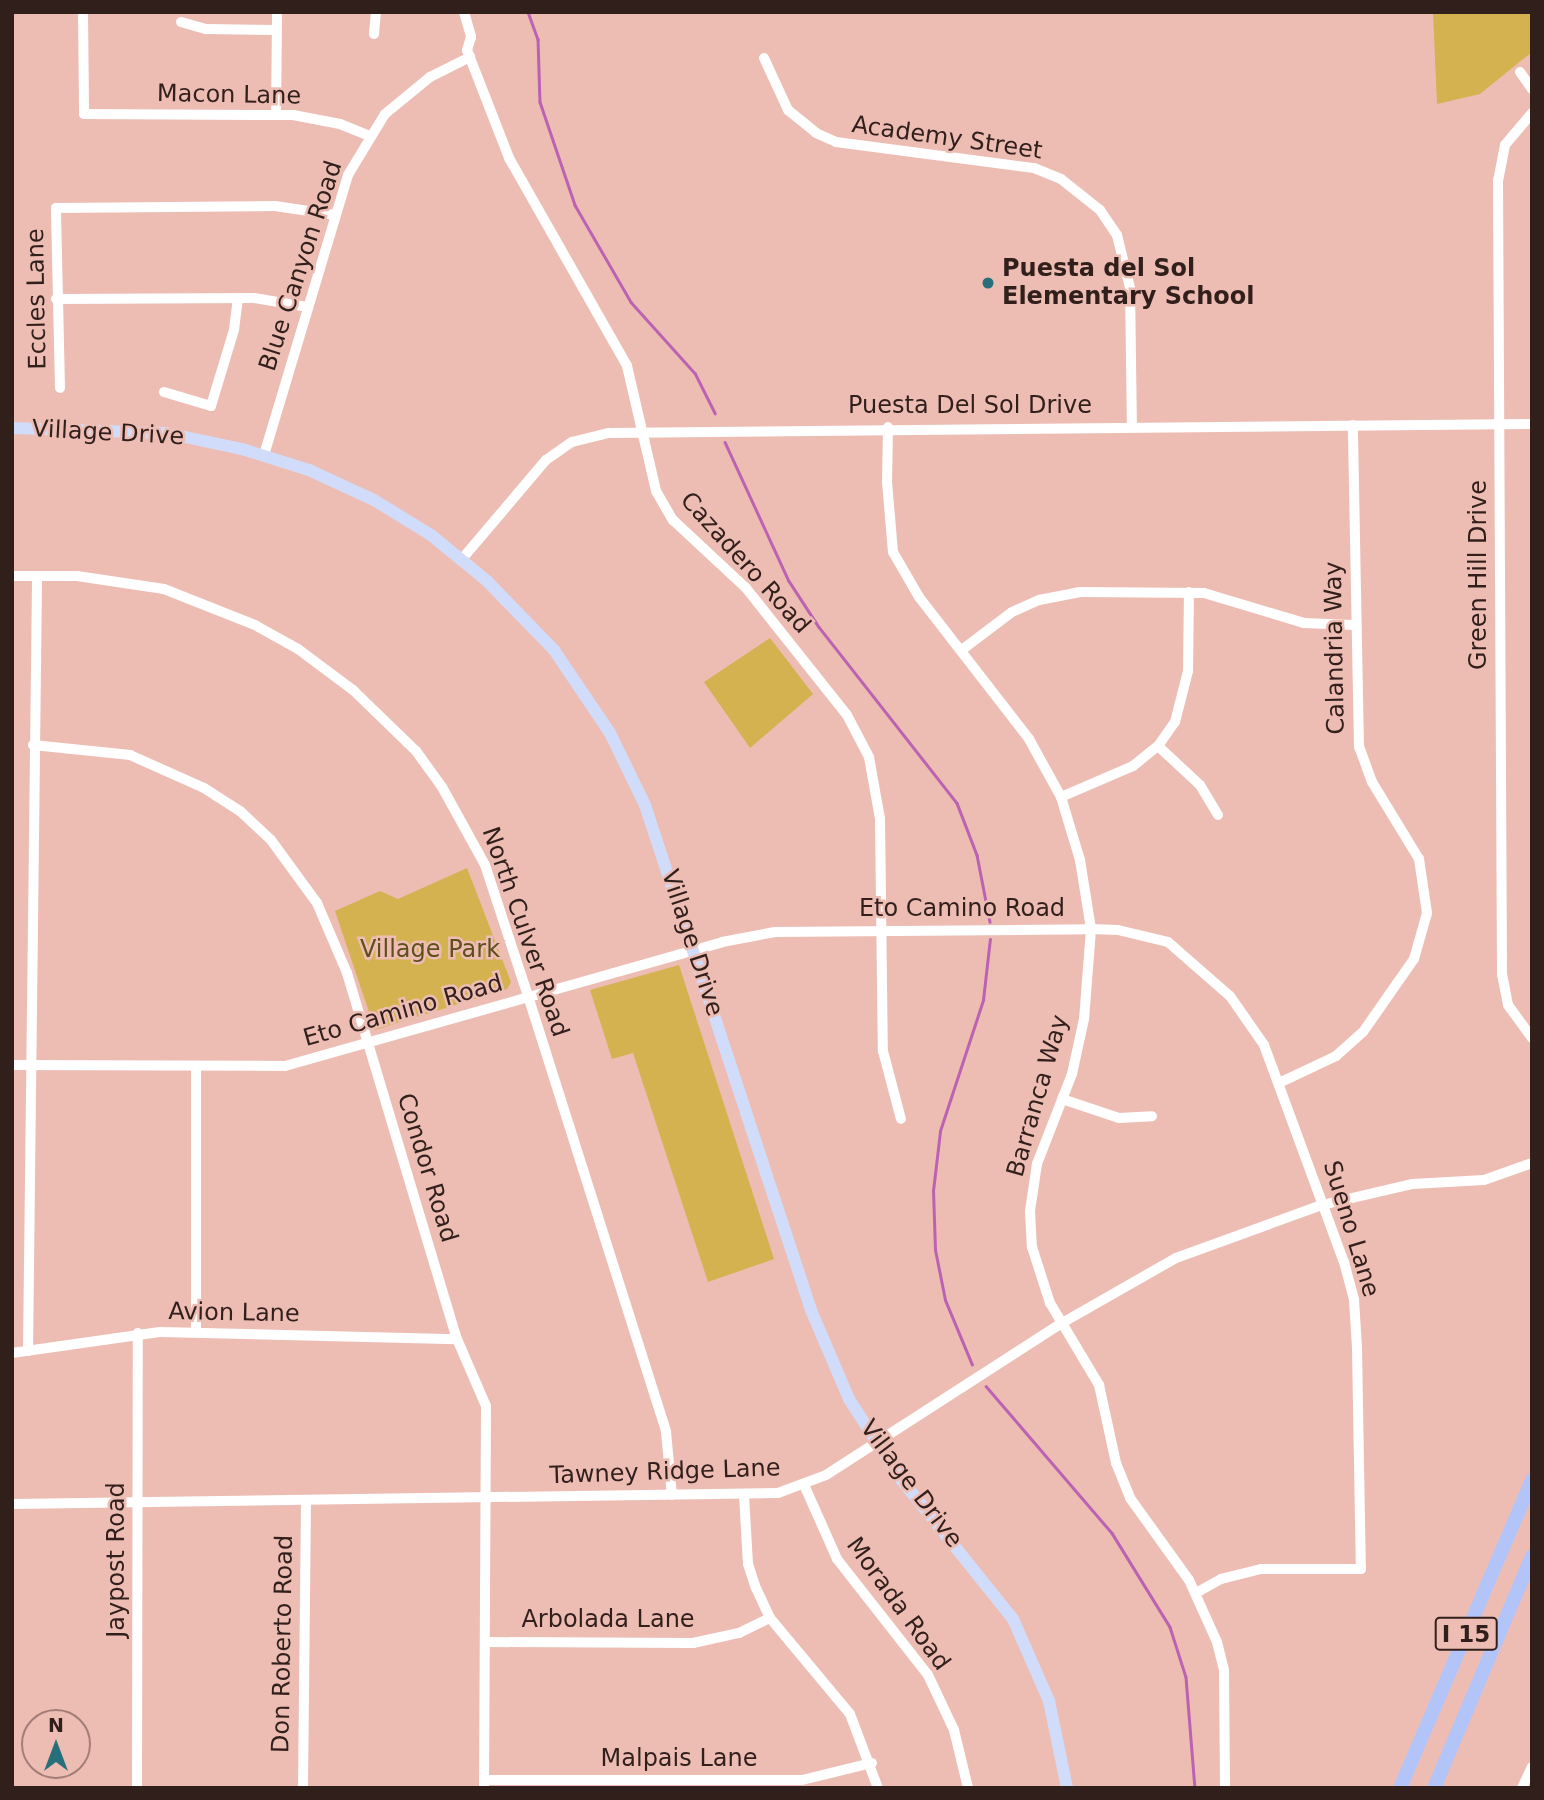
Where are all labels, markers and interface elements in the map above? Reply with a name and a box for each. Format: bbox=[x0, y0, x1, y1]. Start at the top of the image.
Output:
street label: Macon Lane bbox=[157, 79, 301, 111]
street label: Academy Street bbox=[850, 110, 1044, 166]
street label: Blue Canyon Road bbox=[253, 157, 349, 375]
street label: Eccles Lane bbox=[21, 228, 53, 370]
place label: Puesta del Sol Elementary School bbox=[1002, 255, 1255, 311]
marker: Puesta del Sol Elementary School bbox=[980, 275, 996, 291]
street label: Puesta Del Sol Drive bbox=[848, 392, 1092, 420]
street label: Village Drive bbox=[31, 415, 185, 451]
street label: Green Hill Drive bbox=[1465, 480, 1493, 670]
street label: Cazadero Road bbox=[674, 486, 816, 640]
street label: Calandria Way bbox=[1319, 561, 1351, 735]
street label: North Culver Road bbox=[476, 823, 574, 1041]
street label: Village Drive bbox=[655, 866, 729, 1020]
street label: Eto Camino Road bbox=[859, 895, 1065, 923]
park label: Village Park bbox=[360, 936, 500, 964]
street label: Eto Camino Road bbox=[300, 969, 506, 1053]
street label: Barranca Way bbox=[1001, 1012, 1075, 1180]
street label: Condor Road bbox=[391, 1090, 463, 1246]
street label: Sueno Lane bbox=[1317, 1157, 1385, 1301]
street label: Avion Lane bbox=[168, 1297, 300, 1329]
street label: Village Drive bbox=[854, 1415, 968, 1553]
street label: Tawney Ridge Lane bbox=[549, 1454, 781, 1490]
street label: Jaypost Road bbox=[103, 1482, 131, 1638]
street label: Morada Road bbox=[840, 1532, 956, 1676]
street label: Don Roberto Road bbox=[267, 1535, 299, 1753]
street label: Arbolada Lane bbox=[521, 1606, 695, 1634]
road number: I 15 bbox=[1434, 1614, 1498, 1653]
north arrow bbox=[21, 1709, 91, 1779]
text: N bbox=[48, 1714, 64, 1736]
street label: Malpais Lane bbox=[601, 1745, 757, 1773]

